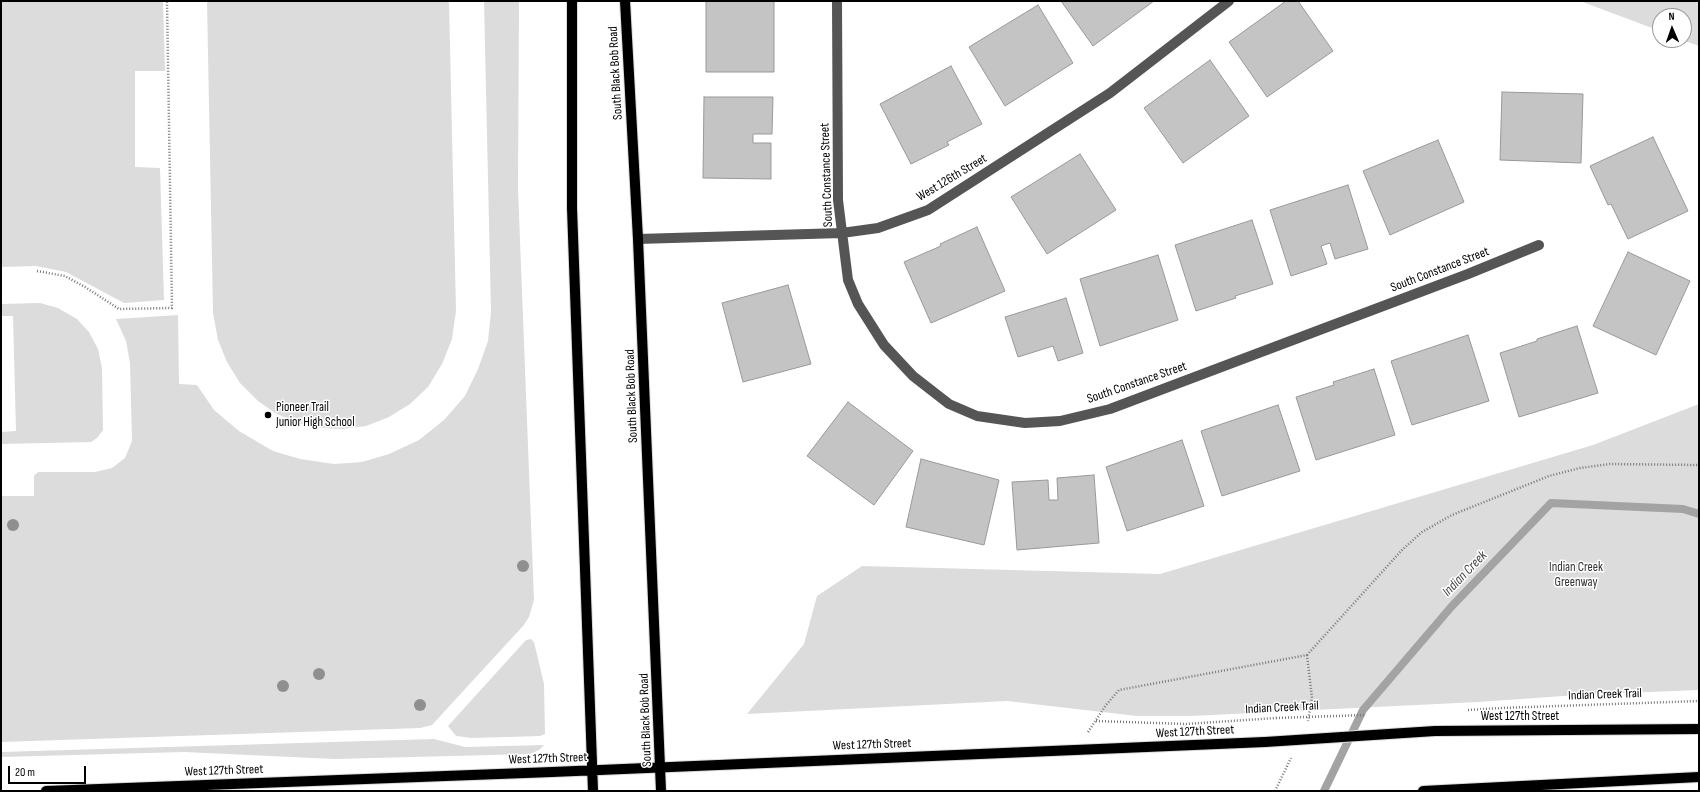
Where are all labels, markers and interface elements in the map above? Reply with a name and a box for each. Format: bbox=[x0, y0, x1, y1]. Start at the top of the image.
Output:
north arrow bbox=[1652, 8, 1692, 48]
text: N bbox=[1668, 10, 1675, 23]
street label: South Black Bob Road bbox=[606, 26, 626, 120]
street label: South Constance Street bbox=[817, 123, 837, 227]
street label: West 126th Street bbox=[914, 151, 990, 205]
street label: South Constance Street bbox=[1389, 244, 1491, 296]
street label: South Black Bob Road bbox=[623, 349, 641, 443]
street label: South Constance Street bbox=[1085, 359, 1189, 407]
place label: Pioneer Trail Junior High School bbox=[276, 400, 355, 431]
marker: Pioneer Trail Junior High School bbox=[263, 410, 273, 420]
water label: Indian Creek bbox=[1439, 548, 1491, 600]
park label: Indian Creek Greenway bbox=[1549, 560, 1603, 591]
street label: South Black Bob Road bbox=[637, 673, 655, 767]
street label: Indian Creek Trail bbox=[1568, 686, 1642, 704]
street label: Indian Creek Trail bbox=[1245, 698, 1319, 718]
street label: West 127th Street bbox=[1481, 709, 1559, 725]
street label: West 127th Street bbox=[1155, 722, 1235, 742]
street label: West 127th Street bbox=[832, 736, 912, 754]
street label: West 127th Street bbox=[508, 750, 588, 768]
scale bar bbox=[10, 758, 88, 784]
street label: West 127th Street bbox=[184, 762, 264, 780]
text: 20 m bbox=[15, 765, 35, 780]

